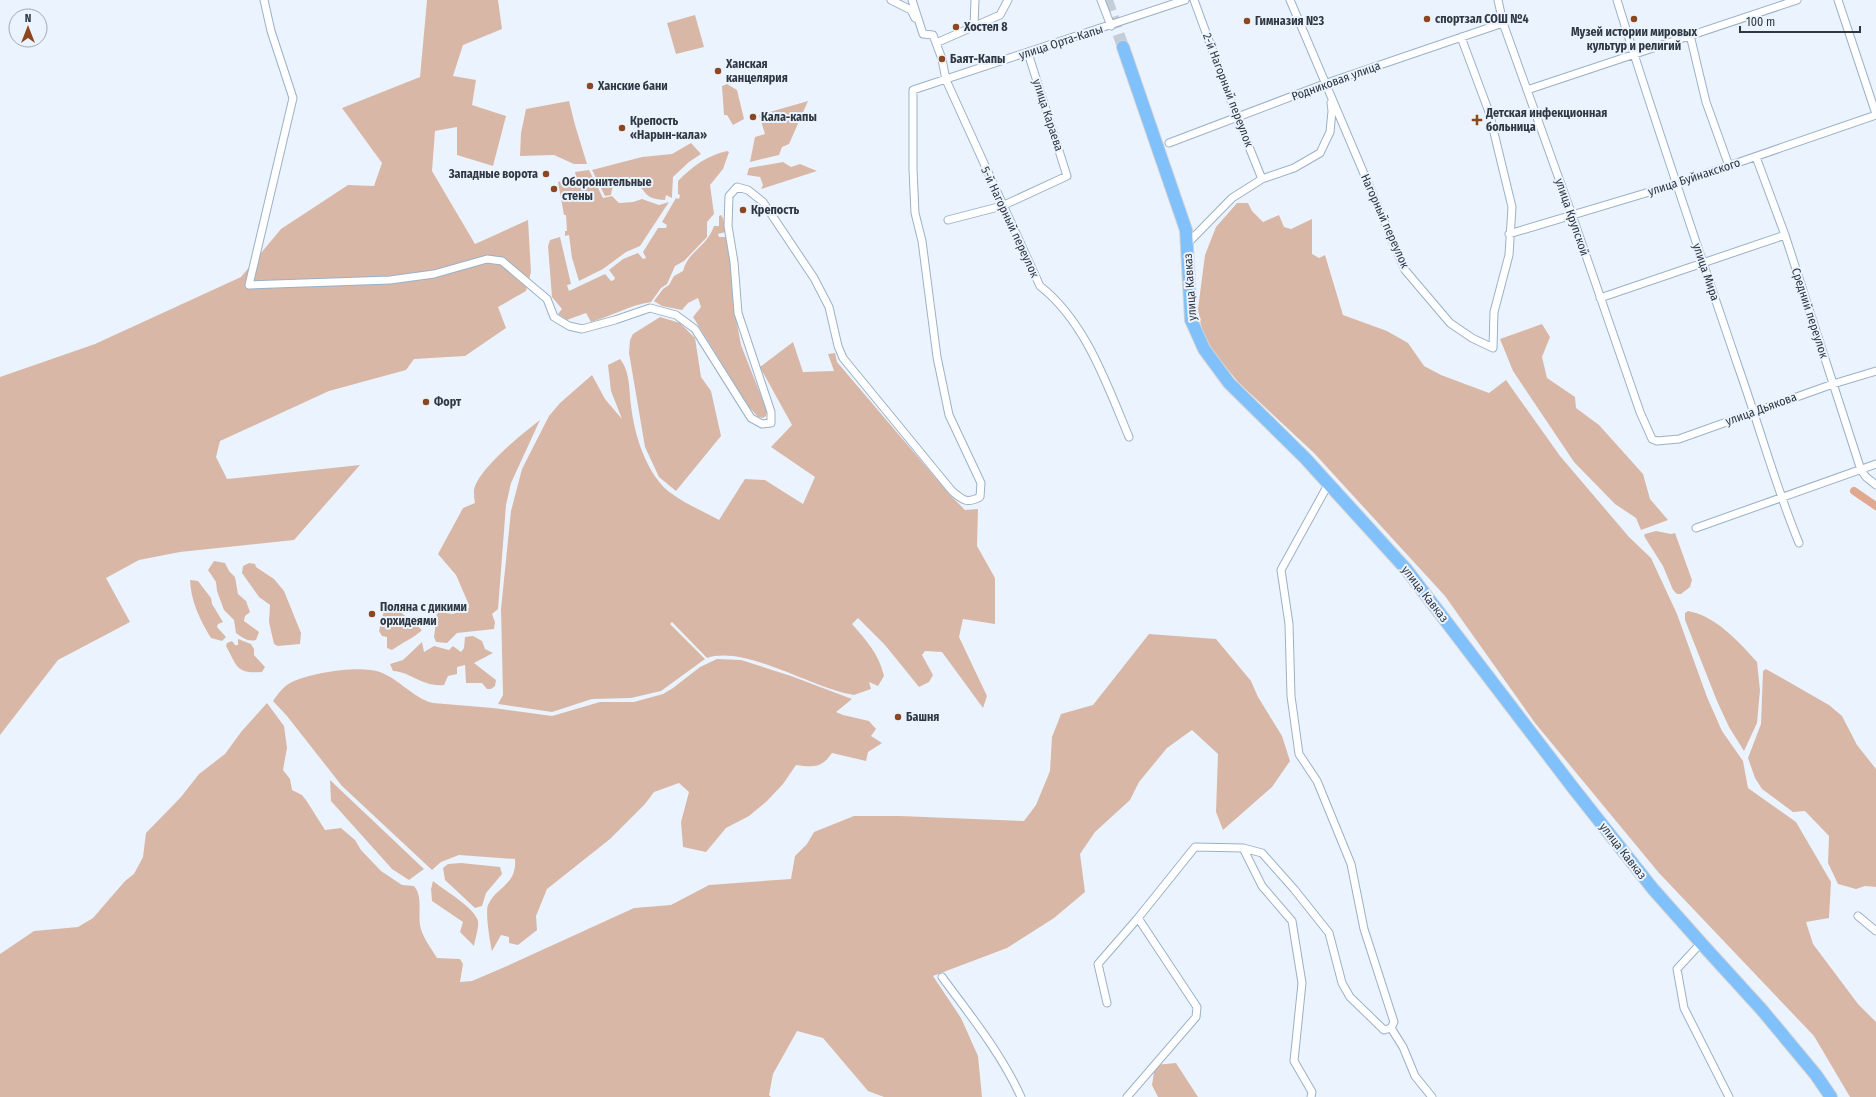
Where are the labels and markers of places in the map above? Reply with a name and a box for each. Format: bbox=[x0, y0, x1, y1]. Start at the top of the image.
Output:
place label: спортзал СОШ №4 bbox=[1435, 12, 1529, 26]
place label: Гимназия №3 bbox=[1255, 14, 1324, 28]
marker: спортзал СОШ №4 bbox=[1422, 14, 1432, 24]
marker: Музей истории мировых культур и религий bbox=[1629, 14, 1639, 24]
marker: Гимназия №3 bbox=[1242, 16, 1252, 26]
place label: Хостел 8 bbox=[963, 20, 1008, 34]
marker: Хостел 8 bbox=[951, 22, 961, 32]
place label: Музей истории мировых культур и религий bbox=[1571, 25, 1697, 53]
place label: Баят-Капы bbox=[950, 52, 1005, 66]
marker: Баят-Капы bbox=[937, 54, 947, 64]
place label: Ханская канцелярия bbox=[725, 57, 788, 85]
marker: Ханская канцелярия bbox=[713, 66, 723, 76]
place label: Ханские бани bbox=[597, 79, 668, 93]
marker: Ханские бани bbox=[585, 81, 595, 91]
place label: Детская инфекционная больница bbox=[1485, 106, 1607, 134]
place label: Кала-капы bbox=[761, 110, 817, 124]
marker: Кала-капы bbox=[748, 112, 758, 122]
place label: Крепость «Нарын-кала» bbox=[630, 114, 707, 142]
marker: Детская инфекционная больница bbox=[1471, 114, 1483, 126]
marker: Крепость «Нарын-кала» bbox=[617, 123, 627, 133]
place label: Западные ворота bbox=[448, 167, 538, 181]
marker: Западные ворота bbox=[541, 169, 551, 179]
place label: Оборонительные стены bbox=[562, 175, 652, 203]
marker: Оборонительные стены bbox=[549, 184, 559, 194]
place label: Крепость bbox=[751, 203, 800, 217]
marker: Крепость bbox=[738, 205, 748, 215]
place label: Форт bbox=[434, 395, 462, 409]
marker: Форт bbox=[421, 397, 431, 407]
place label: Поляна с дикими орхидеями bbox=[380, 600, 467, 628]
marker: Поляна с дикими орхидеями bbox=[367, 609, 377, 619]
place label: Башня bbox=[906, 710, 939, 724]
marker: Башня bbox=[893, 712, 903, 722]

